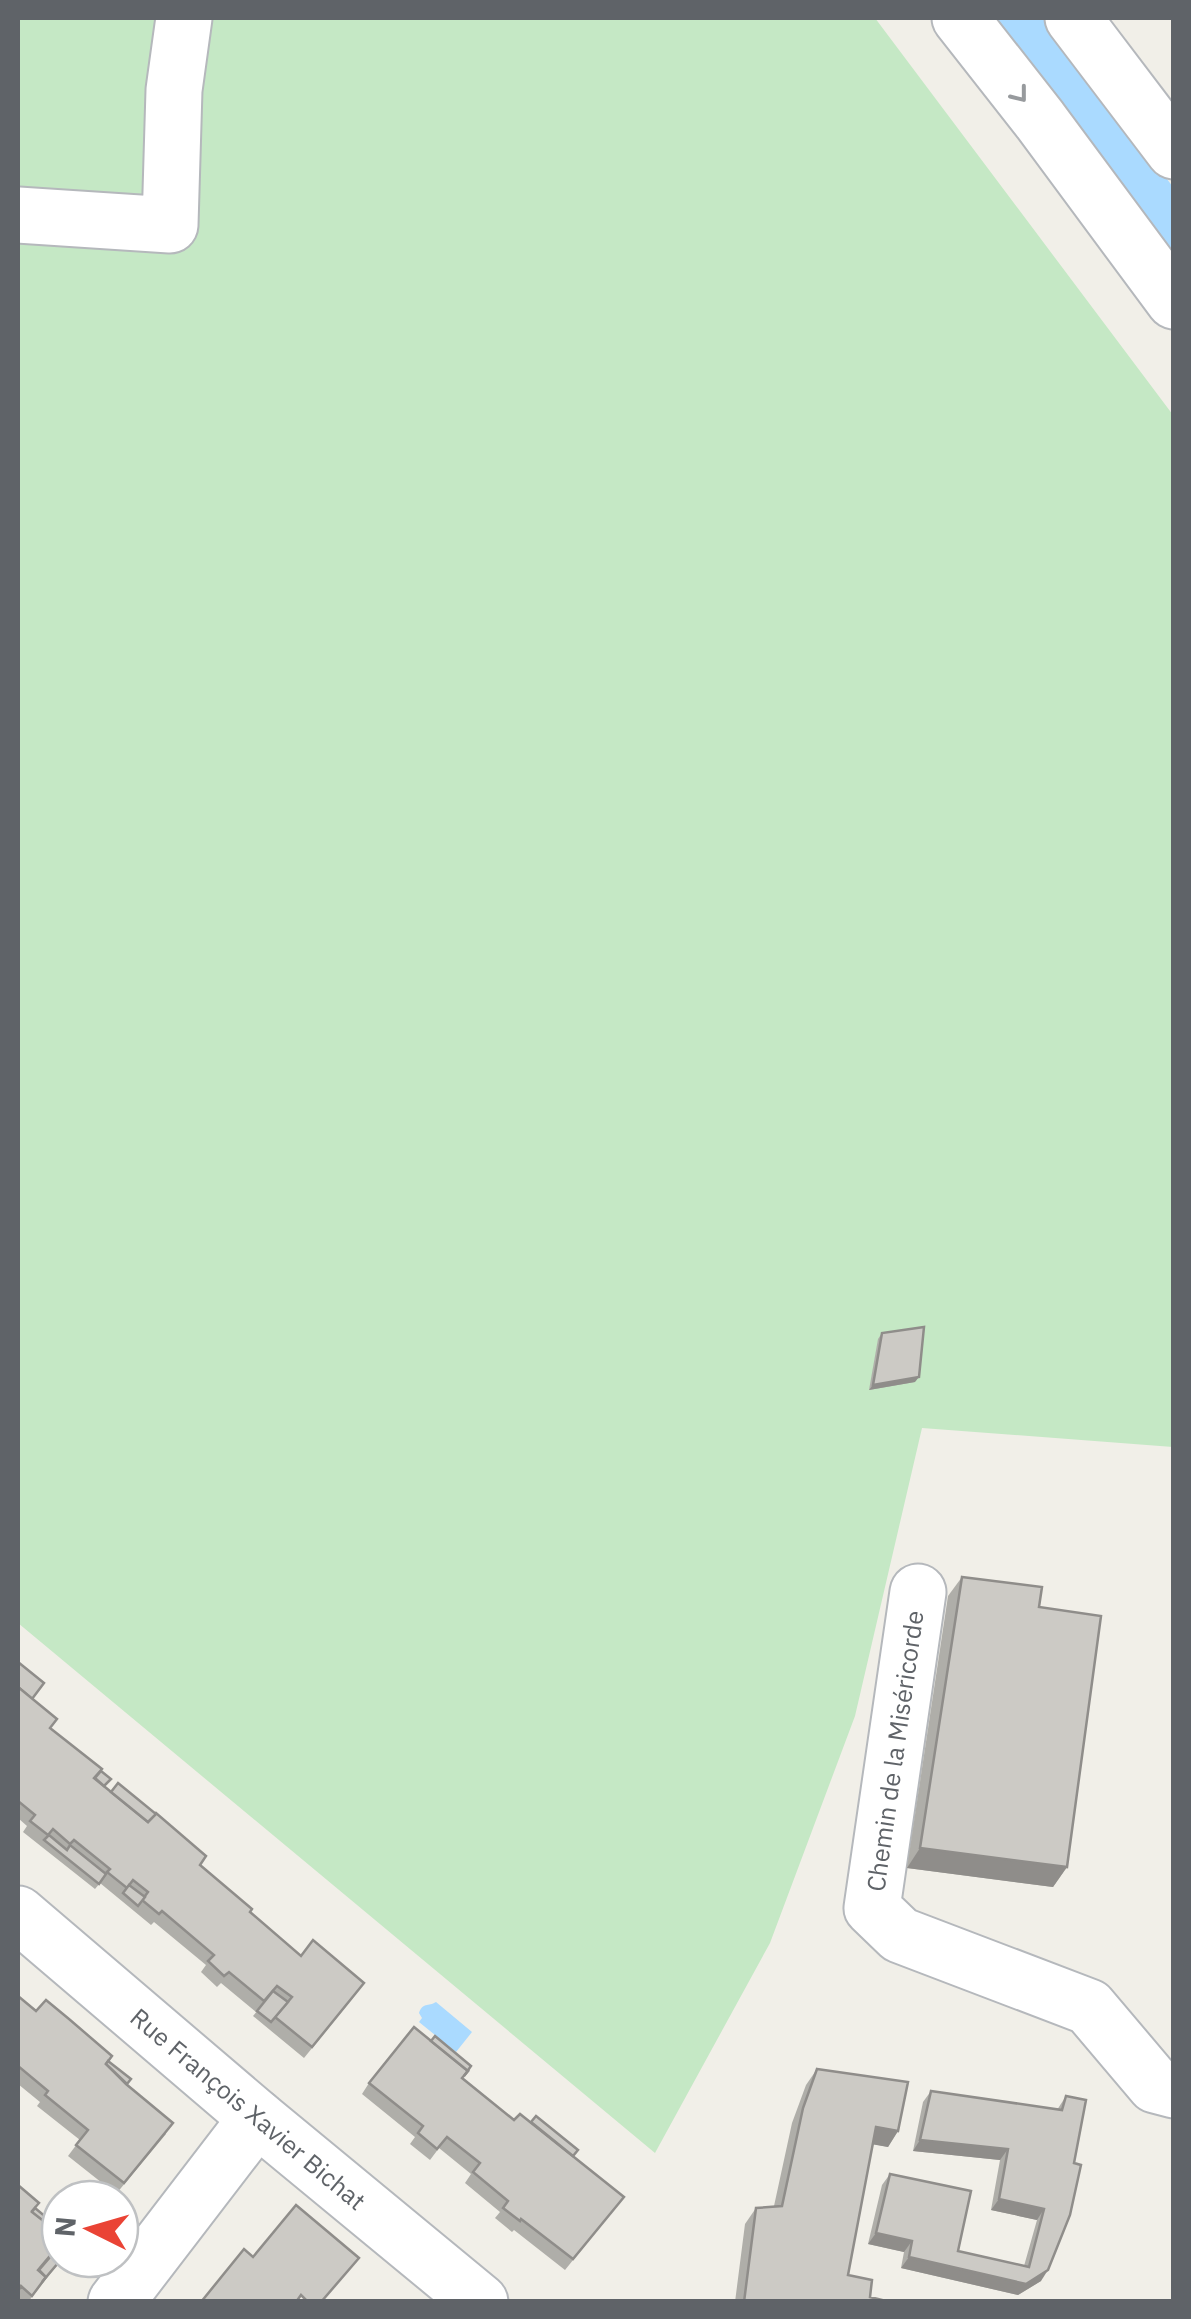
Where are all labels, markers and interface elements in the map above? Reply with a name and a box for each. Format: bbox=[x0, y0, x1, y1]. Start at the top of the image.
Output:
one-way arrow bbox=[1008, 83, 1026, 101]
street label: Chemin de la Miséricorde bbox=[858, 1608, 931, 1894]
street label: Rue François Xavier Bichat bbox=[124, 2000, 373, 2217]
north arrow bbox=[40, 2179, 140, 2279]
text: N bbox=[45, 2215, 84, 2238]

